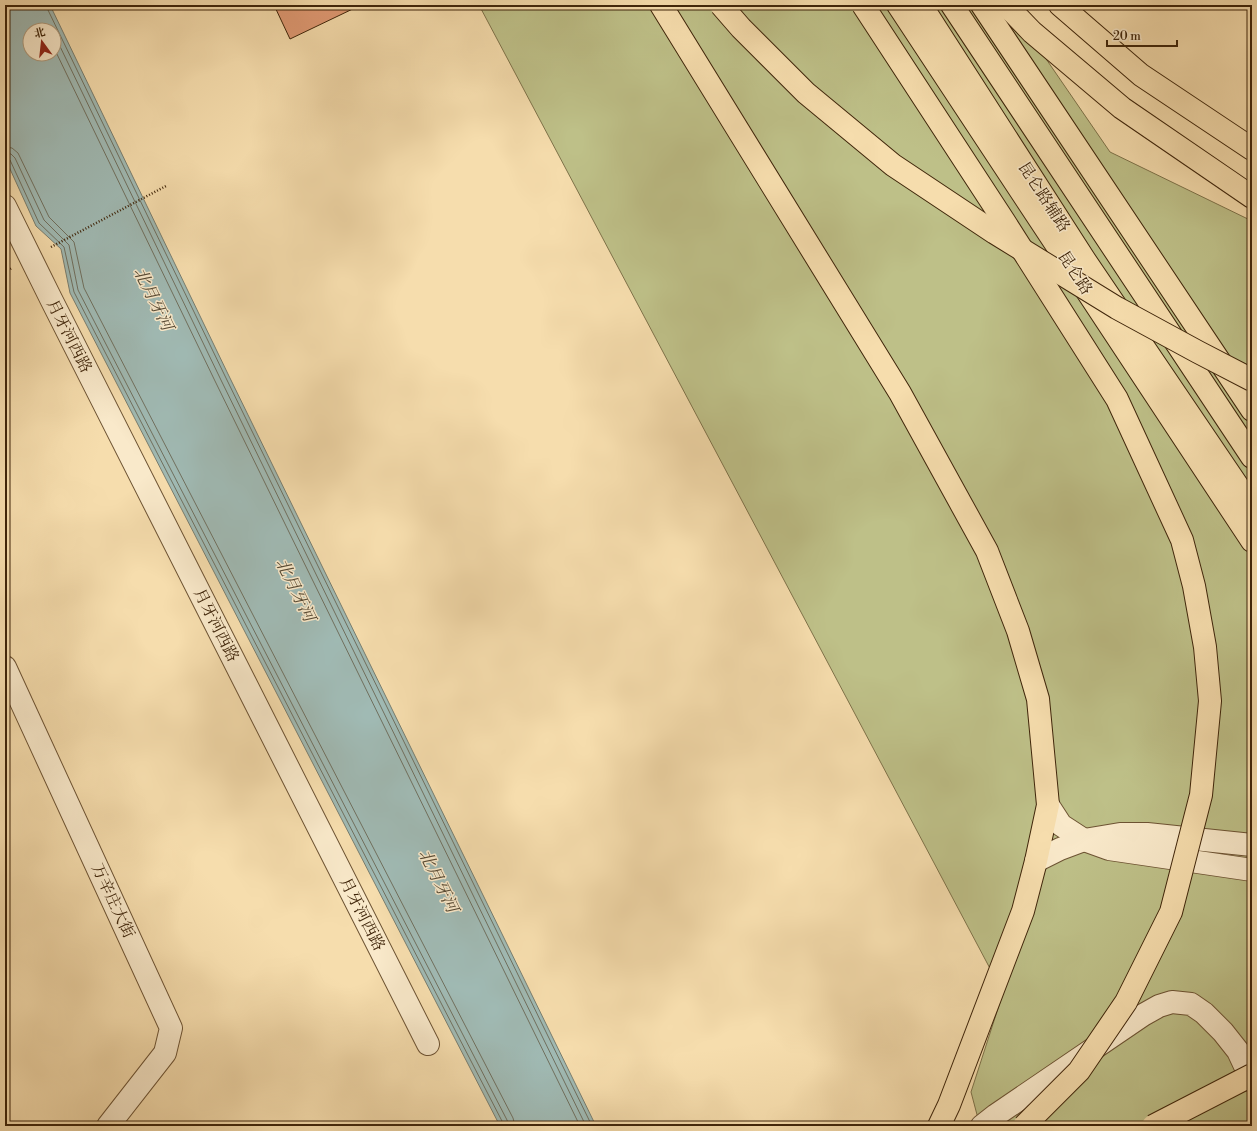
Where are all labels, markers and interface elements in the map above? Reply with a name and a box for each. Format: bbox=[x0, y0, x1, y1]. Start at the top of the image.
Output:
north arrow bbox=[22, 22, 62, 62]
scale bar bbox=[1107, 22, 1177, 48]
text: 北 bbox=[33, 25, 47, 41]
text: 20 m bbox=[1113, 29, 1141, 44]
street label: 昆仑路辅路 bbox=[1014, 158, 1074, 236]
street label: 昆仑路 bbox=[1054, 247, 1096, 299]
water label: 北月牙河 bbox=[128, 264, 179, 337]
street label: 月牙河西路 bbox=[42, 296, 96, 376]
water label: 北月牙河 bbox=[270, 555, 321, 628]
street label: 月牙河西路 bbox=[189, 585, 243, 665]
water label: 北月牙河 bbox=[413, 846, 464, 919]
street label: 万辛庄大街 bbox=[87, 861, 139, 941]
street label: 月牙河西路 bbox=[335, 874, 389, 954]

